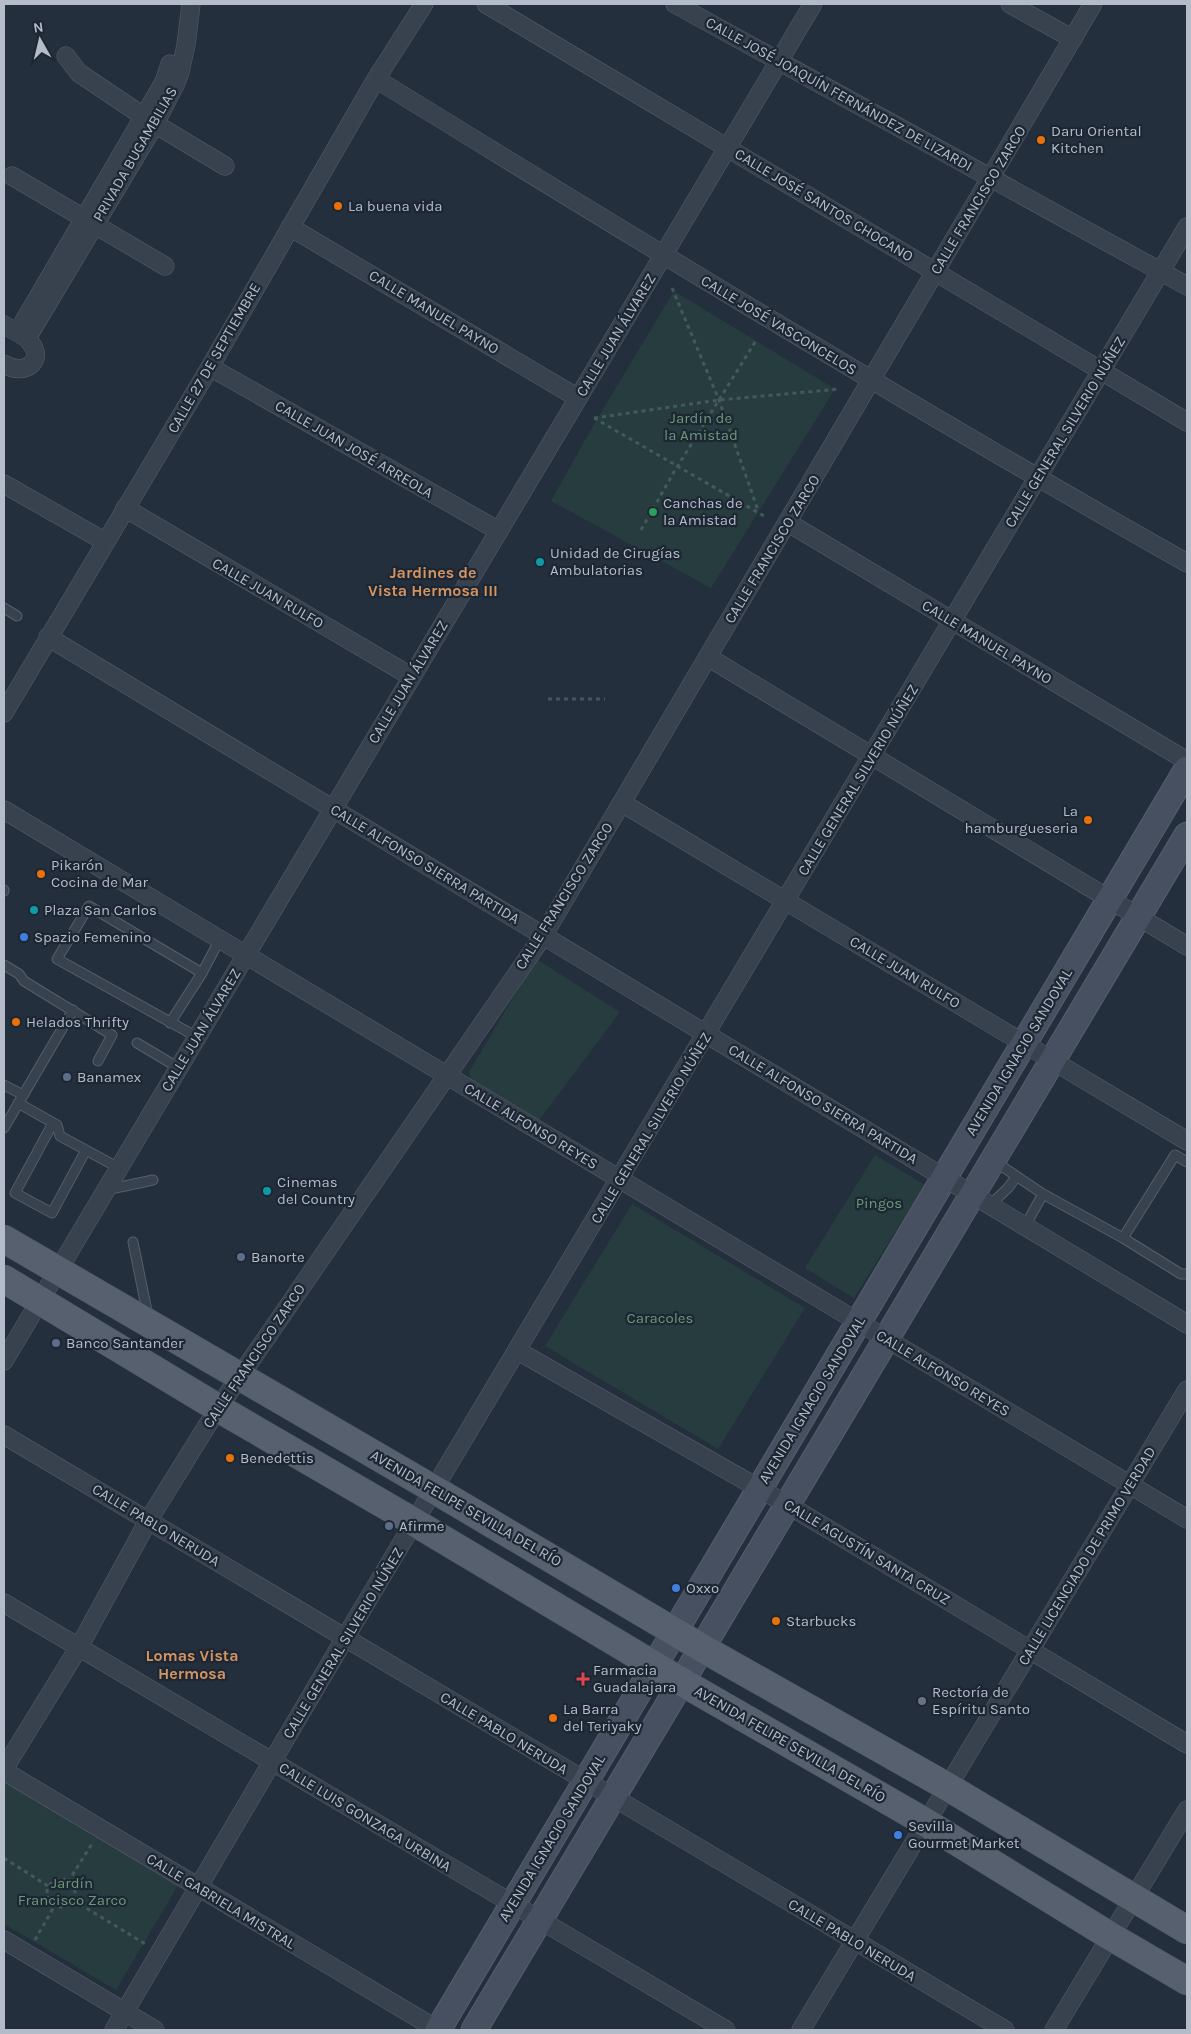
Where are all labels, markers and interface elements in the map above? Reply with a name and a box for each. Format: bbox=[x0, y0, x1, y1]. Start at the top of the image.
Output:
street label: CALLE JOSÉ JOAQUÍN FERNÁNDEZ DE LIZARDI bbox=[703, 13, 975, 175]
north arrow bbox=[15, 15, 65, 65]
text: N bbox=[32, 19, 44, 37]
street label: PRIVADA BUGAMBILIAS bbox=[89, 83, 181, 225]
street label: CALLE FRANCISCO ZARCO bbox=[926, 122, 1030, 278]
place label: Daru Oriental Kitchen bbox=[1051, 122, 1142, 157]
marker: Daru Oriental Kitchen bbox=[1035, 134, 1047, 146]
street label: CALLE JOSÉ SANTOS CHOCANO bbox=[731, 144, 917, 266]
place label: La buena vida bbox=[348, 197, 443, 215]
marker: La buena vida bbox=[332, 200, 344, 212]
street label: CALLE MANUEL PAYNO bbox=[366, 266, 502, 358]
street label: CALLE JUAN ÁLVAREZ bbox=[572, 270, 660, 400]
street label: CALLE JOSÉ VASCONCELOS bbox=[698, 271, 860, 379]
street label: CALLE 27 DE SEPTIEMBRE bbox=[164, 280, 264, 436]
street label: CALLE GENERAL SILVERIO NÚÑEZ bbox=[1001, 333, 1129, 531]
street label: CALLE JUAN JOSÉ ARREOLA bbox=[272, 396, 437, 502]
park label: Jardín de la Amistad bbox=[664, 409, 738, 444]
street label: CALLE FRANCISCO ZARCO bbox=[720, 471, 824, 627]
place label: Canchas de la Amistad bbox=[663, 494, 743, 529]
marker: Canchas de la Amistad bbox=[647, 506, 659, 518]
place label: Unidad de Cirugías Ambulatorias bbox=[550, 544, 680, 579]
street label: CALLE JUAN RULFO bbox=[209, 554, 327, 632]
marker: Unidad de Cirugías Ambulatorias bbox=[534, 556, 546, 568]
district label: Jardines de Vista Hermosa III bbox=[368, 563, 498, 600]
street label: CALLE MANUEL PAYNO bbox=[919, 596, 1055, 688]
street label: CALLE JUAN ÁLVAREZ bbox=[364, 617, 452, 747]
street label: CALLE GENERAL SILVERIO NÚÑEZ bbox=[794, 681, 922, 879]
street label: CALLE ALFONSO SIERRA PARTIDA bbox=[327, 800, 523, 928]
place label: La hamburgueseria bbox=[965, 802, 1078, 837]
marker: La hamburgueseria bbox=[1082, 814, 1094, 826]
street label: CALLE FRANCISCO ZARCO bbox=[511, 819, 617, 973]
place label: Pikarón Cocina de Mar bbox=[51, 856, 149, 891]
marker: Pikarón Cocina de Mar bbox=[35, 868, 47, 880]
place label: Plaza San Carlos bbox=[44, 901, 157, 919]
marker: Plaza San Carlos bbox=[28, 904, 40, 916]
place label: Spazio Femenino bbox=[34, 928, 151, 946]
marker: Spazio Femenino bbox=[18, 931, 30, 943]
street label: CALLE JUAN RULFO bbox=[847, 932, 963, 1012]
street label: CALLE JUAN ÁLVAREZ bbox=[157, 965, 245, 1095]
street label: AVENIDA IGNACIO SANDOVAL bbox=[962, 965, 1076, 1139]
place label: Helados Thrifty bbox=[26, 1013, 129, 1031]
marker: Helados Thrifty bbox=[10, 1016, 22, 1028]
street label: CALLE GENERAL SILVERIO NÚÑEZ bbox=[587, 1029, 715, 1227]
street label: CALLE ALFONSO SIERRA PARTIDA bbox=[725, 1040, 921, 1168]
place label: Banamex bbox=[77, 1068, 142, 1086]
marker: Banamex bbox=[61, 1071, 73, 1083]
street label: CALLE ALFONSO REYES bbox=[461, 1079, 601, 1173]
place label: Cinemas del Country bbox=[277, 1173, 355, 1208]
marker: Cinemas del Country bbox=[261, 1185, 273, 1197]
park label: Pingos bbox=[856, 1194, 902, 1212]
place label: Banorte bbox=[251, 1248, 305, 1266]
marker: Banorte bbox=[235, 1251, 247, 1263]
street label: CALLE FRANCISCO ZARCO bbox=[199, 1280, 309, 1432]
park label: Caracoles bbox=[627, 1309, 693, 1327]
street label: AVENIDA IGNACIO SANDOVAL bbox=[755, 1313, 869, 1487]
street label: CALLE ALFONSO REYES bbox=[873, 1326, 1013, 1420]
place label: Banco Santander bbox=[66, 1334, 184, 1352]
marker: Banco Santander bbox=[50, 1337, 62, 1349]
street label: CALLE LICENCIADO DE PRIMO VERDAD bbox=[1014, 1443, 1160, 1669]
street label: AVENIDA FELIPE SEVILLA DEL RÍO bbox=[367, 1446, 565, 1570]
place label: Benedettis bbox=[240, 1449, 314, 1467]
marker: Benedettis bbox=[224, 1452, 236, 1464]
street label: CALLE PABLO NERUDA bbox=[89, 1480, 224, 1570]
street label: CALLE AGUSTÍN SANTA CRUZ bbox=[781, 1495, 953, 1609]
place label: Afirme bbox=[399, 1517, 444, 1535]
marker: Afirme bbox=[383, 1520, 395, 1532]
street label: CALLE GENERAL SILVERIO NÚÑEZ bbox=[279, 1544, 407, 1742]
place label: Oxxo bbox=[686, 1579, 719, 1597]
marker: Oxxo bbox=[670, 1582, 682, 1594]
place label: Starbucks bbox=[786, 1612, 856, 1630]
marker: Starbucks bbox=[770, 1615, 782, 1627]
district label: Lomas Vista Hermosa bbox=[146, 1646, 239, 1683]
place label: Farmacia Guadalajara bbox=[593, 1661, 676, 1696]
marker: Farmacia Guadalajara bbox=[577, 1673, 589, 1685]
street label: AVENIDA FELIPE SEVILLA DEL RÍO bbox=[691, 1682, 889, 1806]
place label: Rectoría de Espíritu Santo bbox=[932, 1683, 1030, 1718]
street label: CALLE PABLO NERUDA bbox=[437, 1688, 572, 1778]
marker: Rectoría de Espíritu Santo bbox=[916, 1695, 928, 1707]
place label: La Barra del Teriyaky bbox=[563, 1700, 642, 1735]
marker: La Barra del Teriyaky bbox=[547, 1712, 559, 1724]
street label: AVENIDA IGNACIO SANDOVAL bbox=[495, 1751, 609, 1925]
street label: CALLE LUIS GONZAGA URBINA bbox=[276, 1758, 455, 1876]
place label: Sevilla Gourmet Market bbox=[908, 1817, 1020, 1852]
marker: Sevilla Gourmet Market bbox=[892, 1829, 904, 1841]
street label: CALLE GABRIELA MISTRAL bbox=[143, 1849, 299, 1953]
park label: Jardín Francisco Zarco bbox=[18, 1874, 126, 1909]
street label: CALLE PABLO NERUDA bbox=[785, 1895, 920, 1985]

